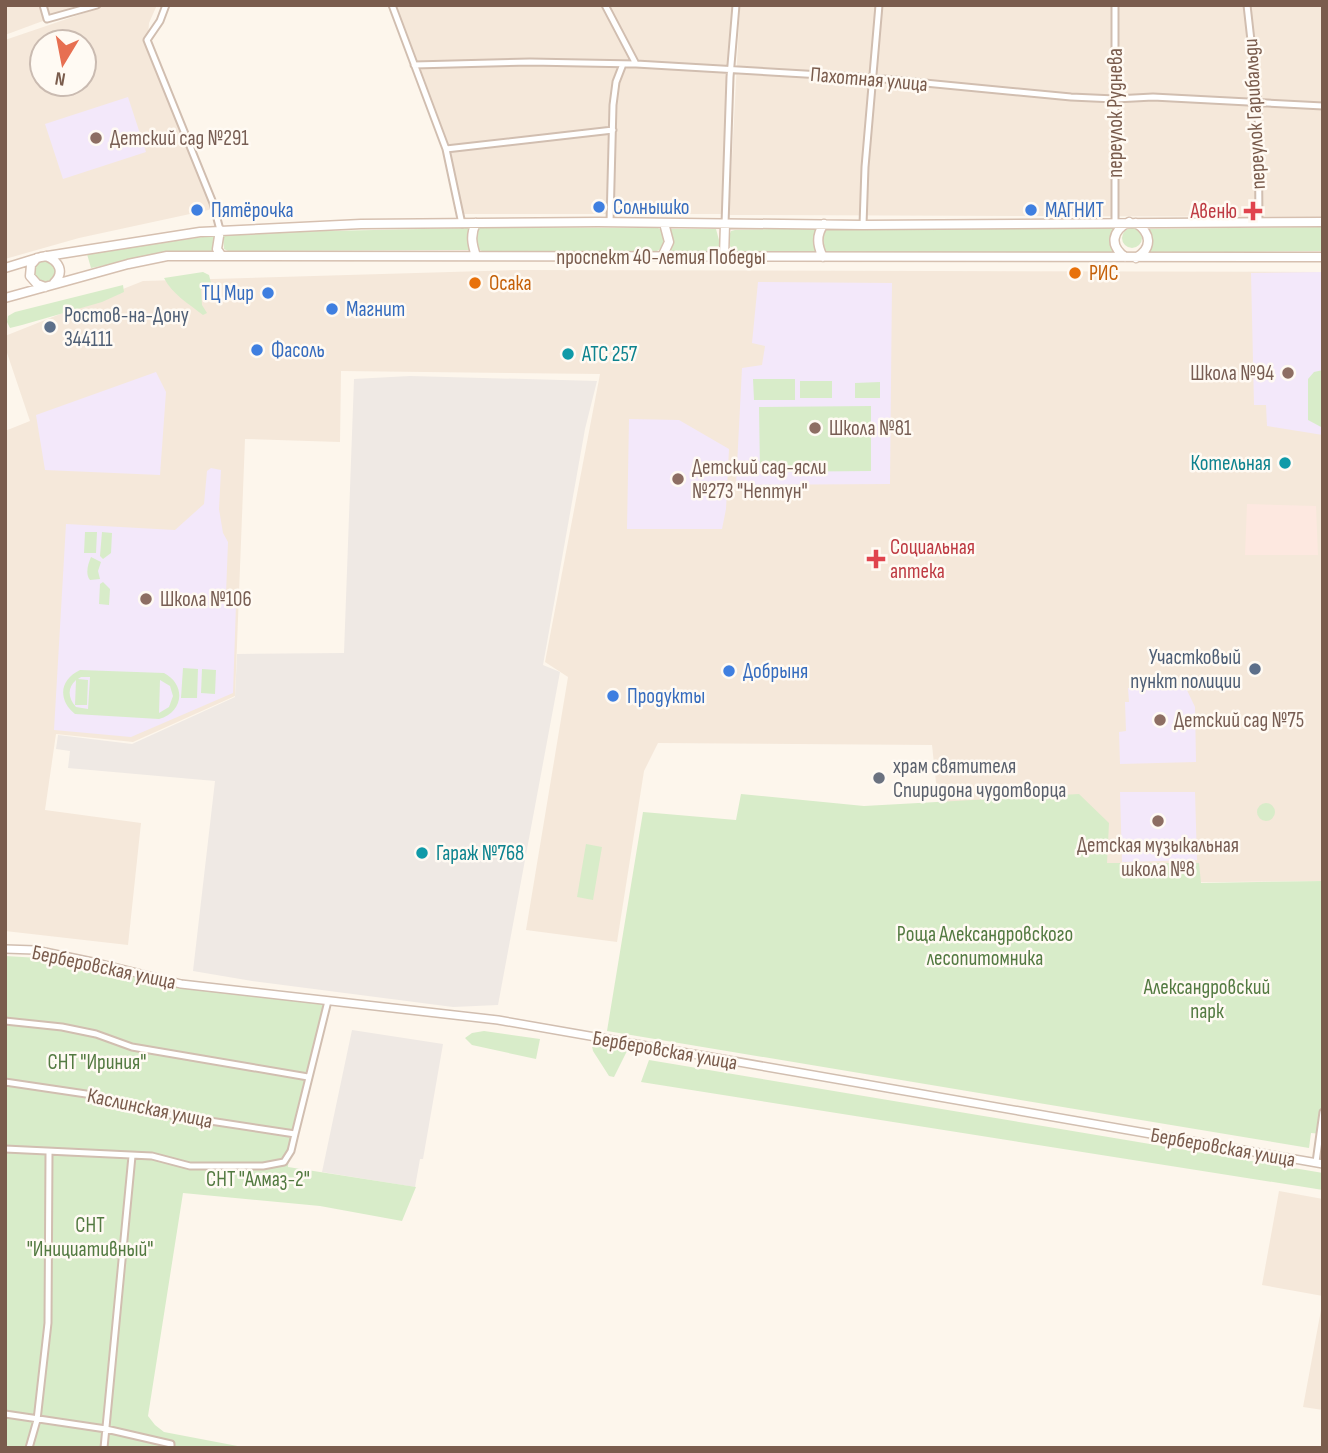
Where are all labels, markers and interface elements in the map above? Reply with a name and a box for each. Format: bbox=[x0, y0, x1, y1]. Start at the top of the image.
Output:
north arrow bbox=[28, 28, 98, 98]
street label: переулок Гарибальди bbox=[1238, 38, 1271, 190]
street label: переулок Руднева bbox=[1103, 48, 1128, 178]
street label: Пахотная улица bbox=[809, 62, 929, 97]
text: N bbox=[53, 66, 67, 90]
place label: Детский сад №291 bbox=[110, 126, 249, 151]
marker: Детский сад №291 bbox=[88, 130, 104, 146]
place label: Солнышко bbox=[613, 195, 690, 220]
place label: Пятёрочка bbox=[211, 198, 294, 223]
place label: МАГНИТ bbox=[1045, 198, 1104, 223]
marker: Солнышко bbox=[591, 199, 607, 215]
place label: Авеню bbox=[1189, 199, 1237, 224]
marker: Авеню bbox=[1243, 201, 1263, 221]
marker: Пятёрочка bbox=[189, 202, 205, 218]
marker: МАГНИТ bbox=[1023, 202, 1039, 218]
street label: проспект 40-летия Победы bbox=[556, 245, 766, 270]
place label: РИС bbox=[1089, 261, 1119, 286]
marker: РИС bbox=[1067, 265, 1083, 281]
place label: Осака bbox=[489, 271, 531, 296]
marker: Осака bbox=[467, 275, 483, 291]
place label: ТЦ Мир bbox=[202, 281, 254, 306]
marker: ТЦ Мир bbox=[260, 285, 276, 301]
place label: Магнит bbox=[346, 297, 405, 322]
marker: Магнит bbox=[324, 301, 340, 317]
place label: Ростов-на-Дону 344111 bbox=[64, 303, 189, 352]
marker: Ростов-на-Дону 344111 bbox=[42, 319, 58, 335]
place label: Фасоль bbox=[271, 338, 325, 363]
marker: Фасоль bbox=[249, 342, 265, 358]
place label: АТС 257 bbox=[581, 342, 638, 367]
marker: АТС 257 bbox=[560, 346, 576, 362]
place label: Школа №94 bbox=[1190, 361, 1274, 386]
marker: Школа №94 bbox=[1280, 365, 1296, 381]
place label: Школа №81 bbox=[829, 416, 912, 441]
marker: Школа №81 bbox=[807, 420, 823, 436]
place label: Котельная bbox=[1191, 451, 1271, 476]
place label: Детский сад-ясли №273 "Нептун" bbox=[692, 455, 827, 504]
marker: Котельная bbox=[1277, 455, 1293, 471]
marker: Детский сад-ясли №273 "Нептун" bbox=[670, 471, 686, 487]
place label: Социальная аптека bbox=[890, 535, 975, 584]
marker: Социальная аптека bbox=[868, 551, 884, 567]
place label: Школа №106 bbox=[160, 587, 252, 612]
marker: Школа №106 bbox=[138, 591, 154, 607]
place label: Участковый пункт полиции bbox=[1130, 645, 1241, 694]
place label: Добрыня bbox=[743, 659, 808, 684]
marker: Участковый пункт полиции bbox=[1247, 661, 1263, 677]
marker: Добрыня bbox=[721, 663, 737, 679]
place label: Продукты bbox=[627, 684, 705, 709]
marker: Продукты bbox=[605, 688, 621, 704]
place label: Детский сад №75 bbox=[1174, 708, 1304, 733]
marker: Детский сад №75 bbox=[1152, 712, 1168, 728]
place label: храм святителя Спиридона чудотворца bbox=[893, 754, 1066, 803]
marker: храм святителя Спиридона чудотворца bbox=[871, 770, 887, 786]
marker: Детская музыкальная школа №8 bbox=[1150, 813, 1166, 829]
place label: Детская музыкальная школа №8 bbox=[1077, 833, 1239, 882]
place label: Гараж №768 bbox=[436, 841, 524, 866]
marker: Гараж №768 bbox=[414, 845, 430, 861]
park label: Роща Александровского лесопитомника bbox=[897, 922, 1073, 971]
street label: Берберовская улица bbox=[30, 940, 178, 995]
park label: Александровский парк bbox=[1143, 975, 1270, 1024]
street label: Берберовская улица bbox=[591, 1025, 739, 1076]
park label: СНТ "Ириния" bbox=[48, 1050, 146, 1075]
street label: Каслинская улица bbox=[85, 1083, 215, 1134]
street label: Берберовская улица bbox=[1149, 1122, 1297, 1173]
park label: СНТ "Алмаз-2" bbox=[206, 1167, 310, 1192]
park label: СНТ "Инициативный" bbox=[27, 1213, 153, 1262]

